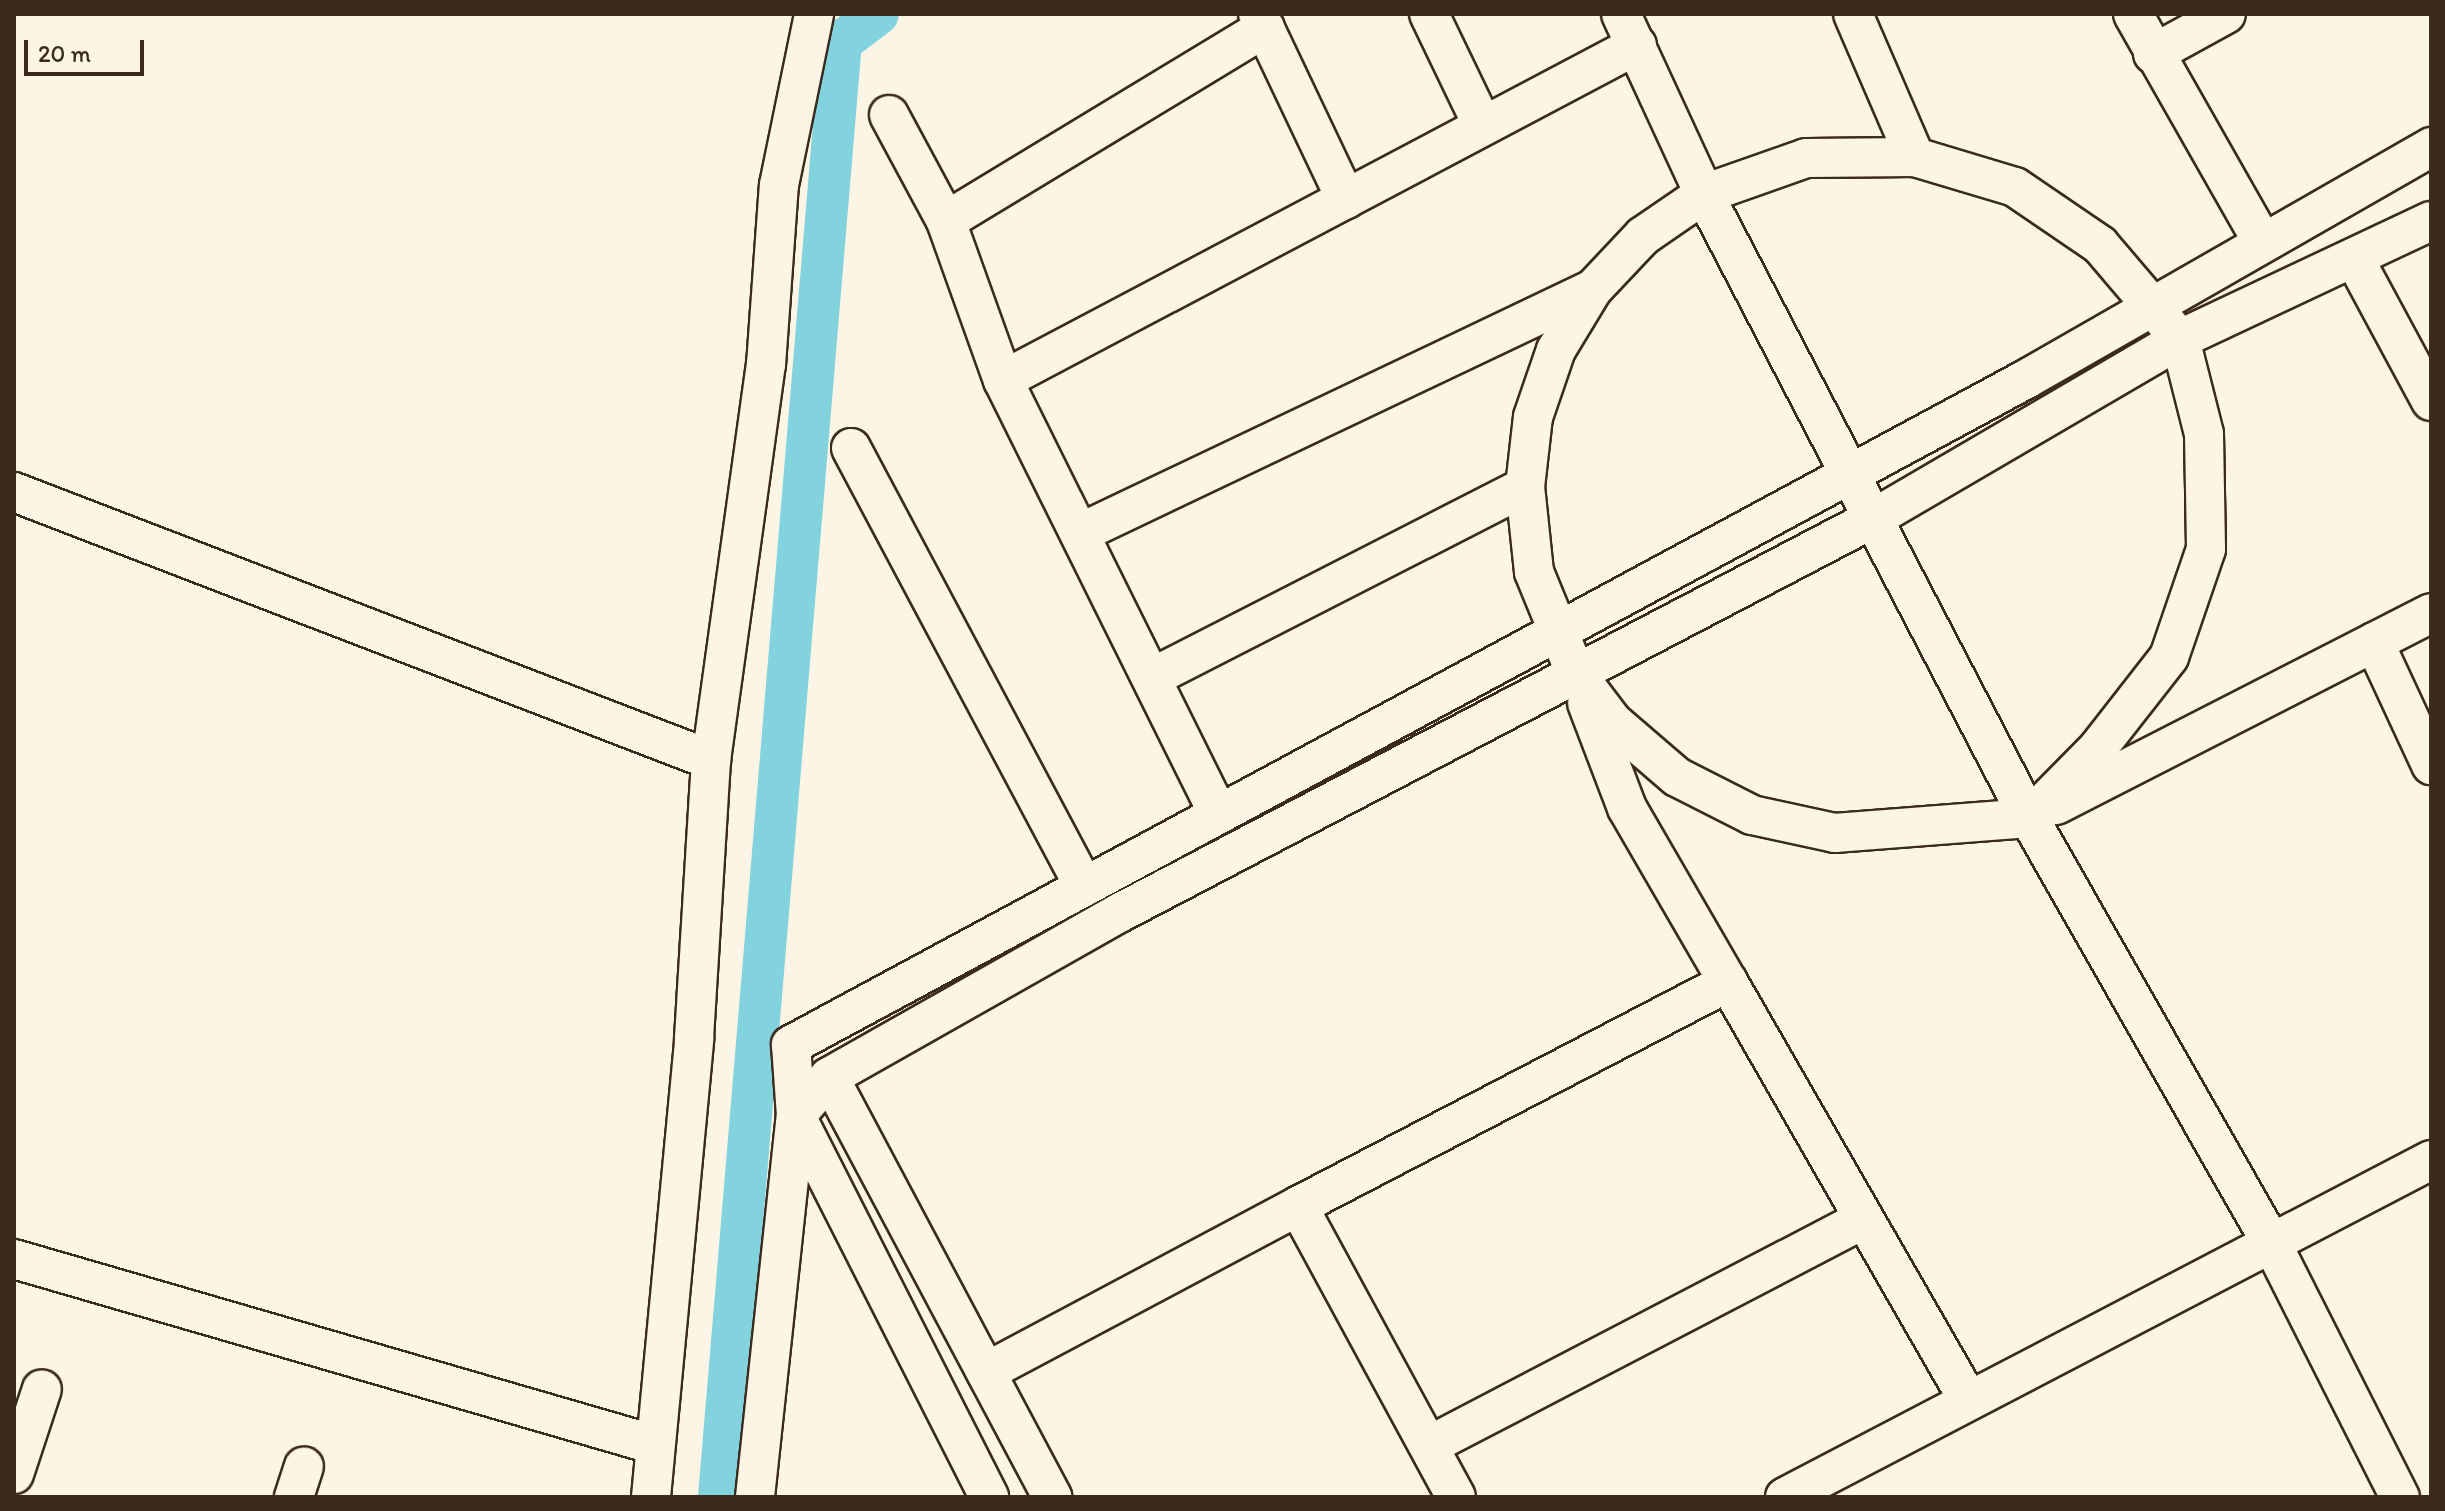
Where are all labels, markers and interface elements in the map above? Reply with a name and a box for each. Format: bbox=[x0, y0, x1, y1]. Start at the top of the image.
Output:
scale bar bbox=[28, 24, 148, 74]
text: 20 m bbox=[38, 39, 91, 68]

